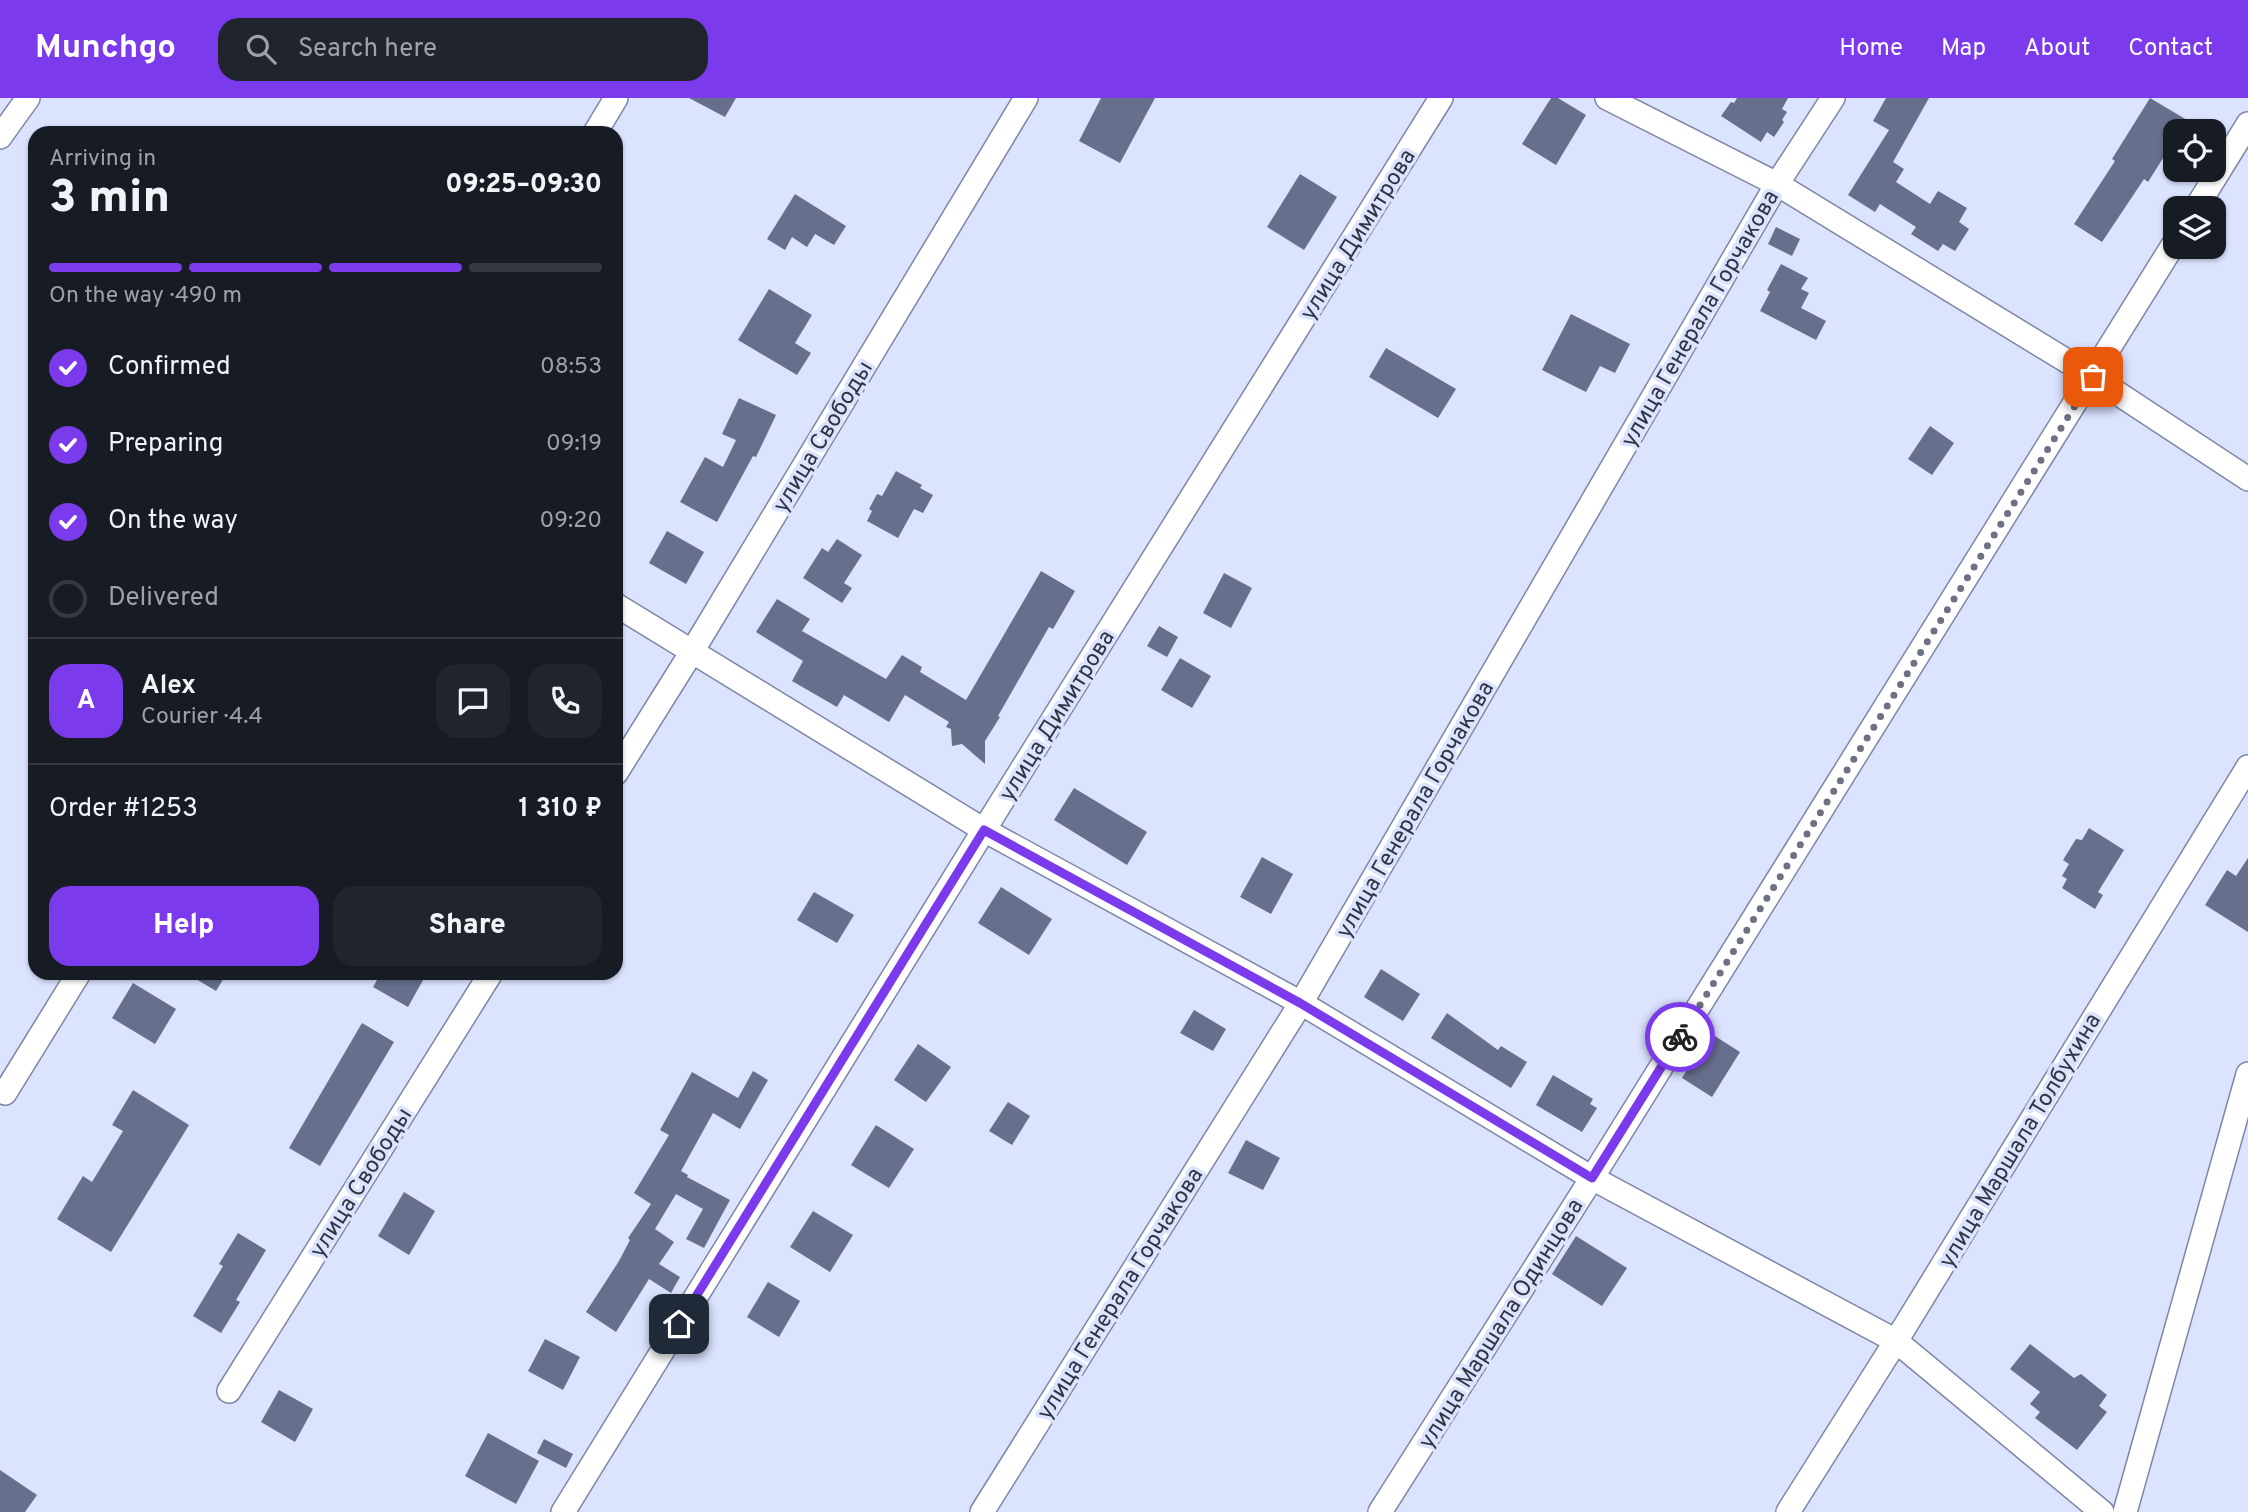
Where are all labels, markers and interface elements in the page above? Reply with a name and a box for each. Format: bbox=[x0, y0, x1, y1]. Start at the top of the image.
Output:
search box bbox=[218, 18, 708, 81]
text: Munchgo bbox=[35, 28, 176, 70]
icon: search bbox=[242, 30, 280, 68]
text: Search here bbox=[298, 33, 437, 66]
text: Home bbox=[1839, 34, 1903, 64]
text: Map bbox=[1941, 34, 1986, 64]
text: About bbox=[2024, 34, 2090, 64]
text: Contact bbox=[2128, 34, 2213, 64]
map controls bbox=[2163, 119, 2226, 259]
button: locate bbox=[2163, 119, 2226, 182]
street label: улица Димитрова bbox=[1295, 144, 1423, 326]
text: Arriving in bbox=[49, 145, 156, 174]
text: 09:25–09:30 bbox=[445, 169, 602, 202]
text: 3 min bbox=[49, 170, 170, 229]
street label: улица Генерала Горчакова bbox=[1616, 186, 1787, 453]
button: layers bbox=[2163, 196, 2226, 259]
text: On the way · 490 m bbox=[49, 282, 242, 311]
pin bbox=[2063, 347, 2123, 407]
icon: check bbox=[49, 349, 87, 387]
text: Confirmed bbox=[108, 351, 231, 384]
text: 08:53 bbox=[540, 353, 602, 382]
street label: улица Свободы bbox=[768, 356, 881, 518]
icon: bag bbox=[2074, 358, 2112, 396]
icon: check bbox=[49, 426, 87, 464]
text: Preparing bbox=[108, 428, 223, 461]
text: 09:19 bbox=[546, 430, 602, 459]
icon: check bbox=[49, 503, 87, 541]
text: On the way bbox=[108, 505, 238, 538]
text: 09:20 bbox=[539, 507, 602, 536]
text: Delivered bbox=[108, 582, 219, 615]
street label: улица Димитрова bbox=[994, 625, 1122, 807]
button: chat bbox=[436, 664, 510, 738]
button: phone bbox=[528, 664, 602, 738]
text: Alex bbox=[141, 670, 196, 703]
street label: улица Генерала Горчакова bbox=[1331, 677, 1502, 944]
text: A bbox=[77, 685, 95, 718]
text: Courier · 4.4 bbox=[141, 703, 263, 732]
text: Order #1253 bbox=[49, 793, 198, 826]
text: 1 310 ₽ bbox=[518, 793, 602, 826]
button: Help bbox=[49, 886, 319, 966]
button: Share bbox=[333, 886, 602, 966]
courier bbox=[1645, 1002, 1715, 1072]
street label: улица Маршала Толбухина bbox=[1934, 1009, 2109, 1274]
icon: bike bbox=[1661, 1018, 1699, 1056]
street label: улица Свободы bbox=[304, 1103, 420, 1264]
street label: улица Генерала Горчакова bbox=[1031, 1163, 1211, 1426]
street label: улица Маршала Одинцова bbox=[1413, 1194, 1591, 1455]
pin bbox=[649, 1294, 709, 1354]
icon: home bbox=[660, 1305, 698, 1343]

